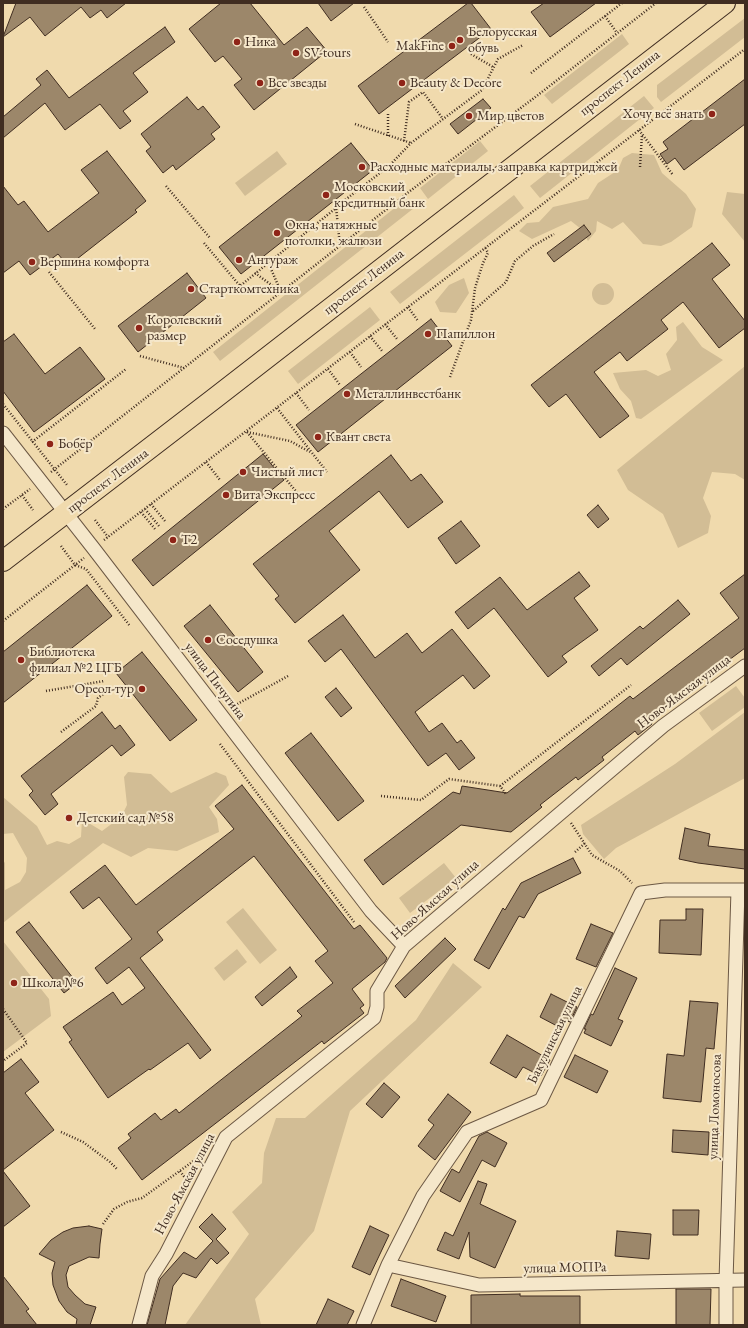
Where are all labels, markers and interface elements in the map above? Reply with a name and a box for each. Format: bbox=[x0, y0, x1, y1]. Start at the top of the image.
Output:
place label: Белорусская обувь bbox=[468, 24, 537, 56]
place label: Ника bbox=[245, 34, 276, 50]
marker: Белорусская обувь bbox=[455, 35, 465, 45]
marker: Ника bbox=[232, 37, 242, 47]
place label: MakFine bbox=[396, 38, 444, 54]
marker: MakFine bbox=[447, 41, 457, 51]
place label: SV-tours bbox=[304, 45, 351, 61]
street label: проспект Ленина bbox=[576, 46, 664, 120]
marker: SV-tours bbox=[291, 48, 301, 58]
place label: Все звезды bbox=[268, 75, 327, 91]
place label: Beauty & Decore bbox=[410, 75, 502, 91]
marker: Все звезды bbox=[255, 78, 265, 88]
marker: Beauty & Decore bbox=[397, 78, 407, 88]
place label: Хочу всё знать bbox=[623, 106, 704, 122]
place label: Мир цветов bbox=[477, 108, 544, 124]
marker: Хочу всё знать bbox=[707, 109, 717, 119]
marker: Мир цветов bbox=[464, 111, 474, 121]
place label: Расходные материалы, заправка картриджей bbox=[370, 159, 618, 175]
marker: Расходные материалы, заправка картриджей bbox=[357, 162, 367, 172]
place label: Московский кредитный банк bbox=[334, 179, 425, 212]
marker: Московский кредитный банк bbox=[321, 190, 331, 200]
place label: Окна, натяжные потолки, жалюзи bbox=[285, 217, 382, 250]
marker: Окна, натяжные потолки, жалюзи bbox=[272, 228, 282, 238]
street label: проспект Ленина bbox=[320, 245, 408, 319]
place label: Антураж bbox=[247, 252, 298, 268]
place label: Вершина комфорта bbox=[40, 254, 149, 270]
marker: Антураж bbox=[234, 255, 244, 265]
marker: Вершина комфорта bbox=[27, 257, 37, 267]
place label: Старткомтехника bbox=[199, 281, 299, 297]
marker: Старткомтехника bbox=[186, 284, 196, 294]
place label: Королевский размер bbox=[147, 312, 222, 344]
marker: Королевский размер bbox=[134, 323, 144, 333]
place label: Папиллон bbox=[436, 326, 495, 342]
marker: Папиллон bbox=[423, 329, 433, 339]
place label: Металлинвестбанк bbox=[355, 386, 461, 402]
marker: Металлинвестбанк bbox=[342, 389, 352, 399]
place label: Квант света bbox=[326, 429, 391, 445]
marker: Квант света bbox=[313, 432, 323, 442]
place label: Бобёр bbox=[58, 436, 92, 452]
marker: Бобёр bbox=[45, 439, 55, 449]
street label: проспект Ленина bbox=[64, 445, 152, 517]
place label: Чистый лист bbox=[251, 464, 324, 480]
marker: Чистый лист bbox=[238, 467, 248, 477]
place label: Вита Экспресс bbox=[234, 487, 315, 503]
marker: Вита Экспресс bbox=[221, 490, 231, 500]
place label: T2 bbox=[181, 532, 197, 548]
marker: T2 bbox=[168, 535, 178, 545]
place label: Соседушка bbox=[216, 632, 278, 648]
marker: Соседушка bbox=[203, 635, 213, 645]
street label: улица Пичугина bbox=[181, 639, 249, 723]
place label: Библиотека филиал №2 ЦГБ bbox=[29, 644, 122, 676]
street label: Ново-Ямская улица bbox=[634, 651, 734, 733]
marker: Библиотека филиал №2 ЦГБ bbox=[16, 655, 26, 665]
place label: Ореол-тур bbox=[74, 681, 134, 697]
marker: Ореол-тур bbox=[137, 684, 147, 694]
place label: Детский сад №58 bbox=[77, 810, 174, 826]
marker: Детский сад №58 bbox=[64, 813, 74, 823]
street label: Ново-Ямская улица bbox=[388, 856, 482, 944]
place label: Школа №6 bbox=[22, 975, 83, 991]
marker: Школа №6 bbox=[9, 978, 19, 988]
street label: Бакулинская улица bbox=[524, 983, 586, 1087]
street label: улица Ломоносова bbox=[705, 1054, 725, 1160]
street label: Ново-Ямская улица bbox=[151, 1130, 219, 1238]
street label: улица МОПРа bbox=[523, 1259, 607, 1277]

